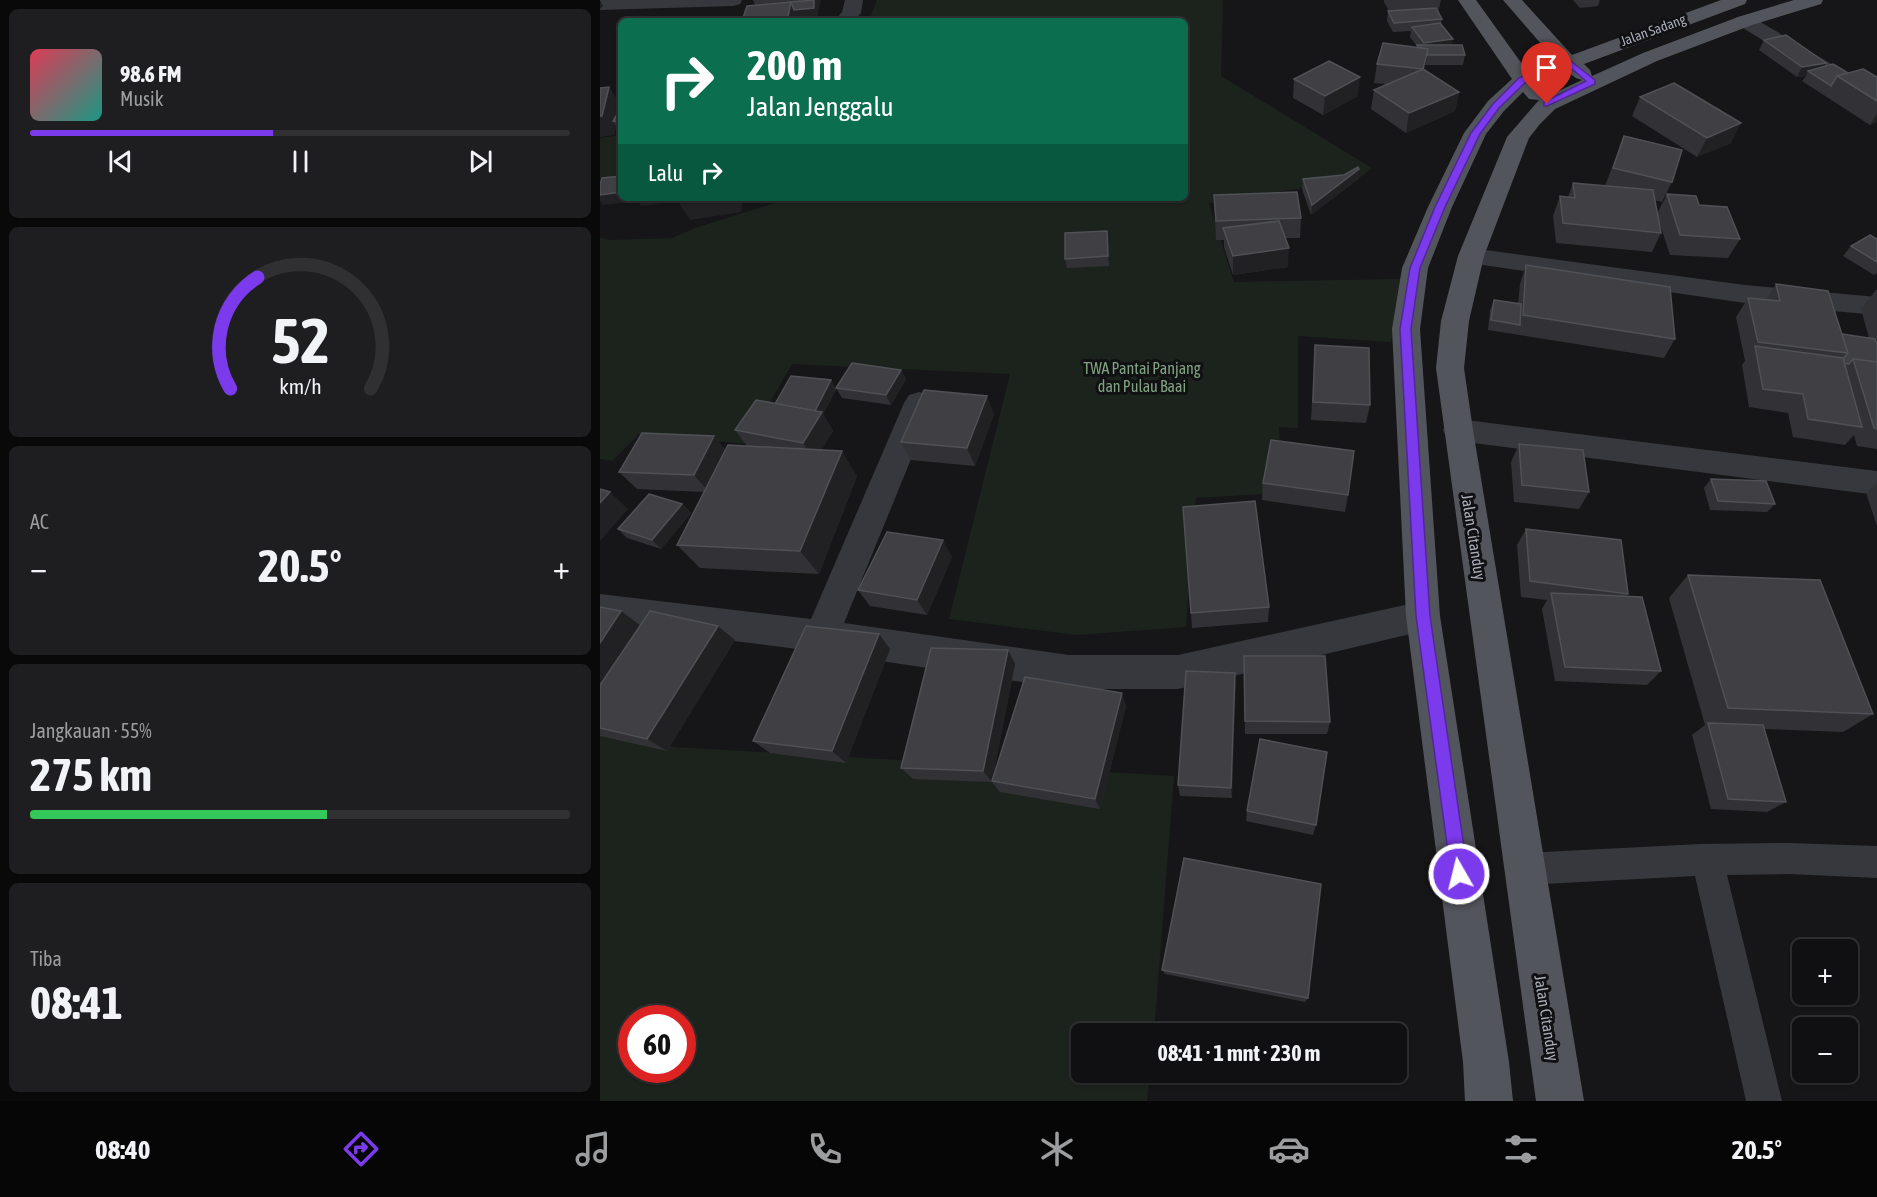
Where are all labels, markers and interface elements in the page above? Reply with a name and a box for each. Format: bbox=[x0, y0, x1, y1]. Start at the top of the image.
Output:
street label: Jalan Sadang bbox=[1618, 11, 1688, 49]
text: 200 m bbox=[747, 41, 842, 89]
icon: right bbox=[648, 42, 726, 120]
pin bbox=[1521, 42, 1572, 104]
icon: arrive bbox=[1530, 51, 1563, 84]
text: 98.6 FM bbox=[120, 61, 182, 87]
text: Musik bbox=[120, 87, 164, 110]
text: Jalan Jenggalu bbox=[747, 91, 894, 122]
icon: previous bbox=[104, 145, 137, 178]
icon: pause bbox=[284, 145, 317, 178]
icon: next bbox=[464, 145, 497, 178]
icon: right bbox=[695, 156, 728, 189]
text: Lalu bbox=[648, 160, 683, 186]
text: 52 bbox=[271, 305, 329, 376]
park label: TWA Pantai Panjang dan Pulau Baai bbox=[1083, 359, 1201, 395]
text: km/h bbox=[279, 375, 321, 400]
street label: Jalan Citanduy bbox=[1457, 493, 1490, 582]
text: AC bbox=[30, 510, 49, 533]
text: 20.5° bbox=[258, 540, 342, 592]
text: − bbox=[30, 548, 47, 586]
text: + bbox=[553, 548, 570, 586]
text: Jangkauan · 55% bbox=[30, 719, 152, 742]
text: 275 km bbox=[30, 749, 152, 801]
position arrow bbox=[1427, 842, 1491, 906]
map controls bbox=[1792, 939, 1858, 1083]
button: + bbox=[1792, 939, 1858, 1005]
text: Tiba bbox=[30, 947, 62, 970]
street label: Jalan Citanduy bbox=[1530, 974, 1563, 1063]
text: 08:41 bbox=[30, 977, 123, 1029]
speed limit sign: 60 bbox=[618, 1005, 696, 1083]
button: − bbox=[1792, 1017, 1858, 1083]
text: 08:41 · 1 mnt · 230 m bbox=[1158, 1040, 1320, 1066]
icon: directions bbox=[340, 1128, 382, 1170]
icon: music bbox=[572, 1128, 614, 1170]
icon: phone bbox=[804, 1128, 846, 1170]
icon: climate bbox=[1036, 1128, 1078, 1170]
icon: car bbox=[1268, 1128, 1310, 1170]
icon: filters bbox=[1500, 1128, 1542, 1170]
text: 08:40 bbox=[95, 1134, 151, 1165]
text: 20.5° bbox=[1732, 1134, 1782, 1165]

